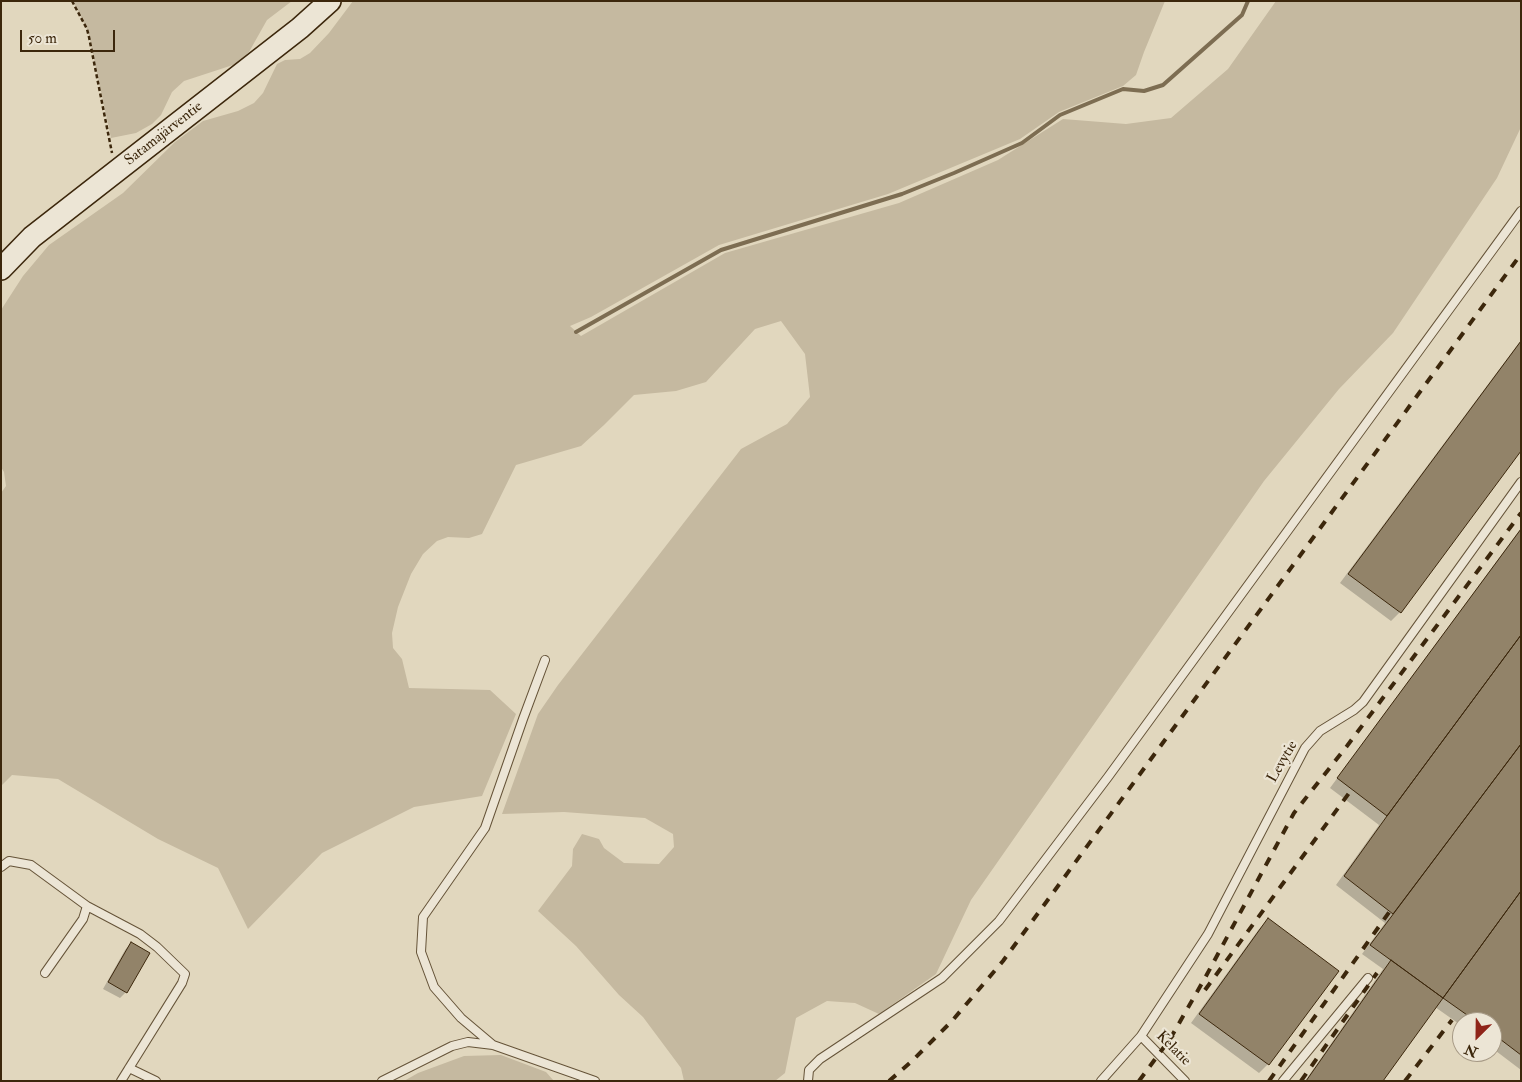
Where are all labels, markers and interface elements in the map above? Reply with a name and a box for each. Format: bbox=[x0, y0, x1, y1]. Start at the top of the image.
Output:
scale bar bbox=[22, 20, 118, 52]
text: 50 m bbox=[28, 29, 57, 48]
street label: Satamajärventie bbox=[121, 98, 207, 170]
street label: Levytie bbox=[1264, 738, 1302, 786]
north arrow bbox=[1452, 1012, 1502, 1062]
street label: Kelatie bbox=[1152, 1028, 1194, 1070]
text: N bbox=[1462, 1040, 1480, 1061]

